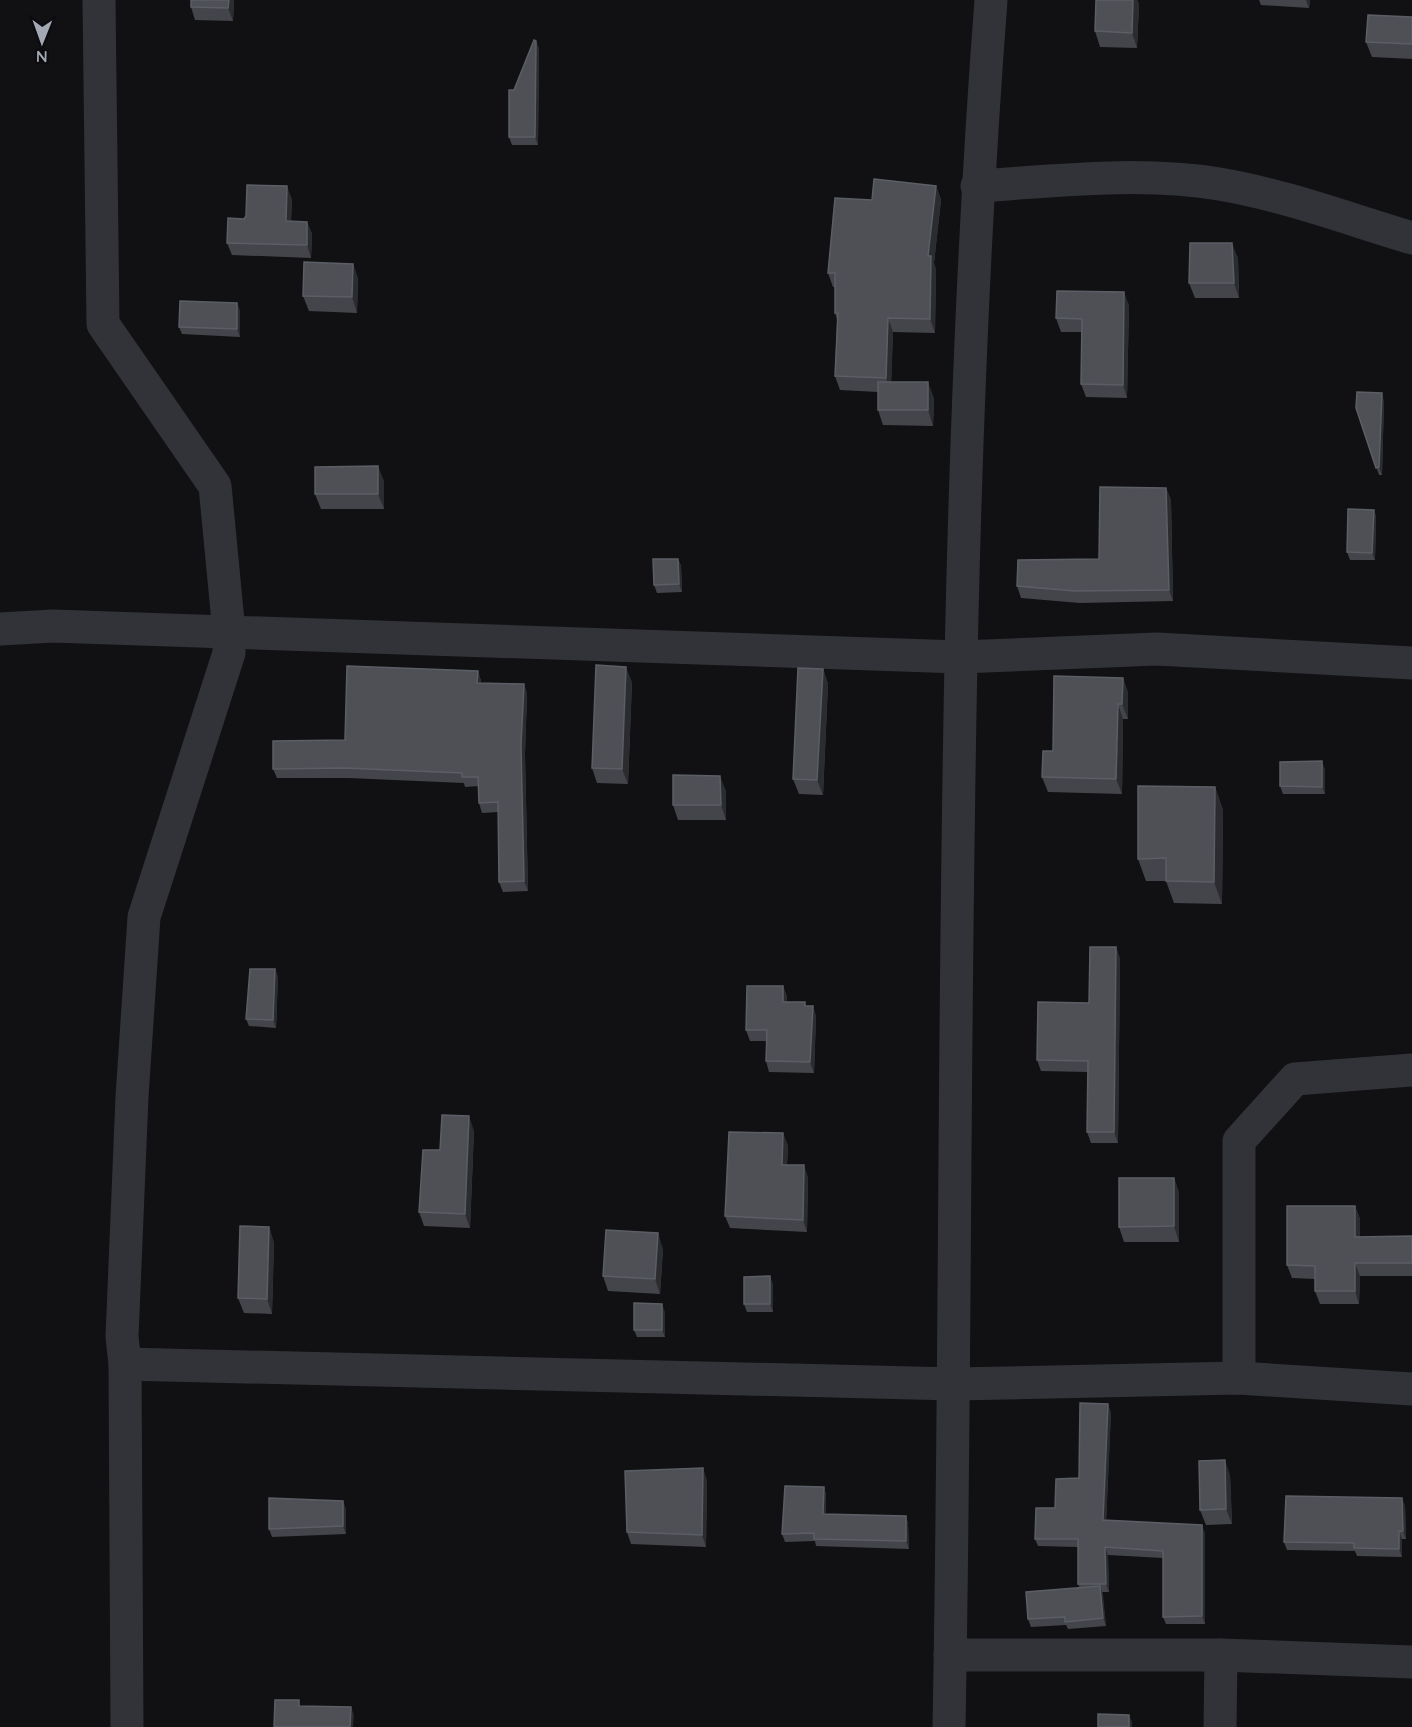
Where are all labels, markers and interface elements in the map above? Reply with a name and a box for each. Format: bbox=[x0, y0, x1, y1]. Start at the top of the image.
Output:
north arrow bbox=[12, 12, 72, 72]
text: N bbox=[36, 47, 48, 67]

